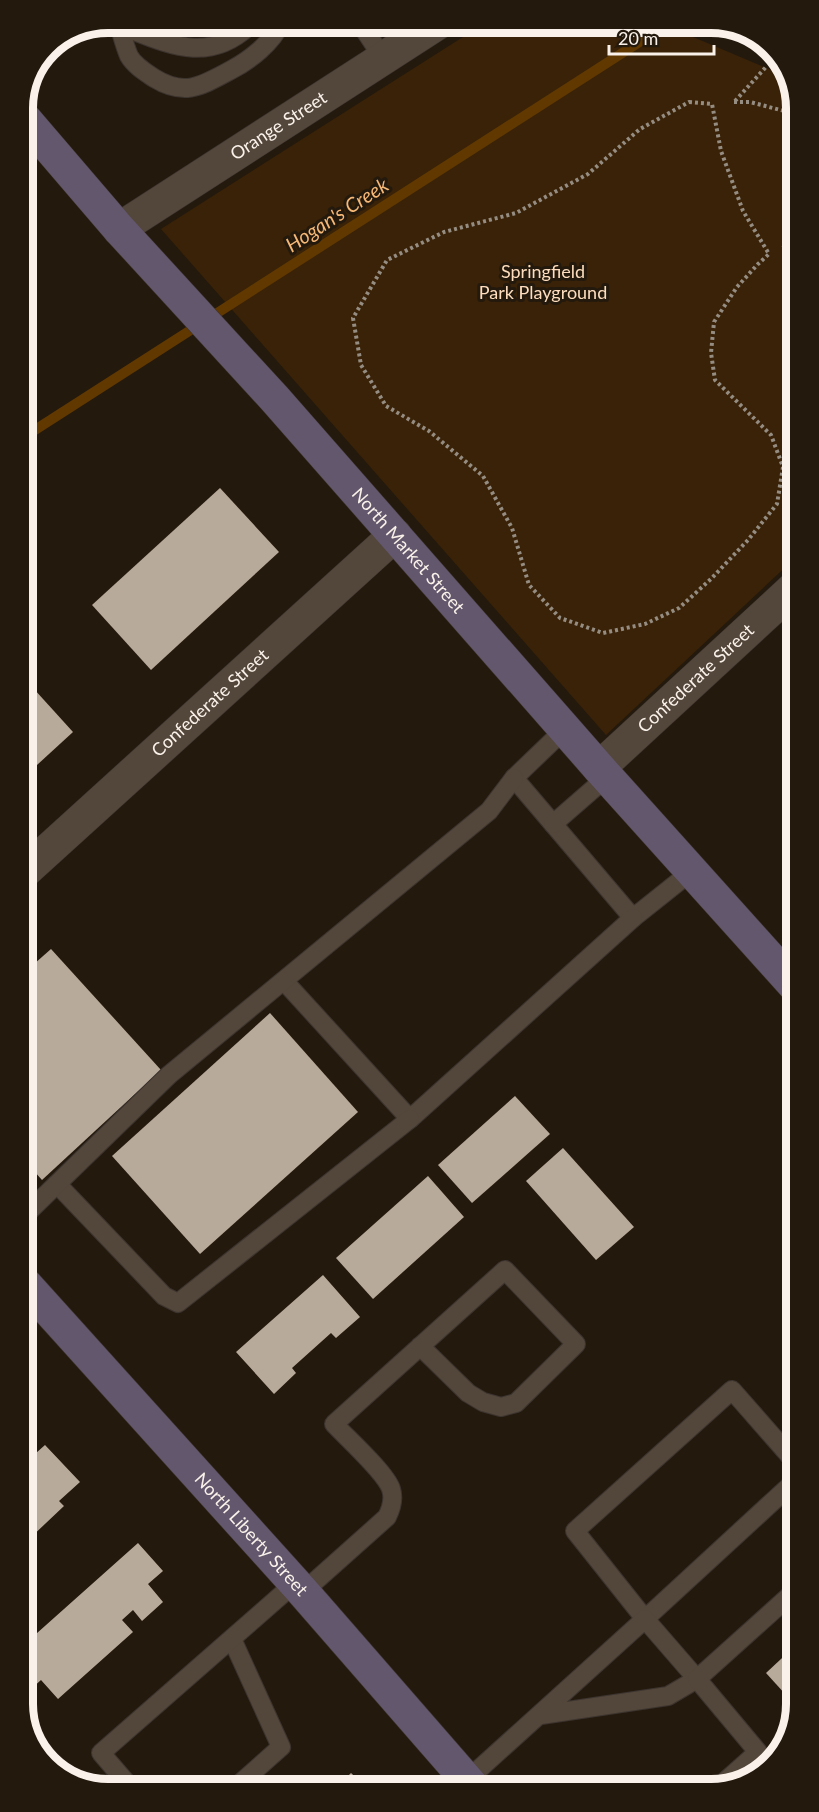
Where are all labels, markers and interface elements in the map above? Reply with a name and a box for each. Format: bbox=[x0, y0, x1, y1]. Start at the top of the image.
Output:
scale bar bbox=[609, 18, 714, 56]
text: 20 m bbox=[618, 27, 658, 49]
street label: Orange Street bbox=[226, 86, 331, 164]
water label: Hogan's Creek bbox=[281, 172, 393, 256]
park label: Springfield Park Playground bbox=[479, 260, 607, 303]
street label: North Market Street bbox=[348, 483, 470, 618]
street label: Confederate Street bbox=[633, 618, 758, 737]
street label: Confederate Street bbox=[146, 643, 273, 761]
street label: North Liberty Street bbox=[191, 1468, 313, 1600]

